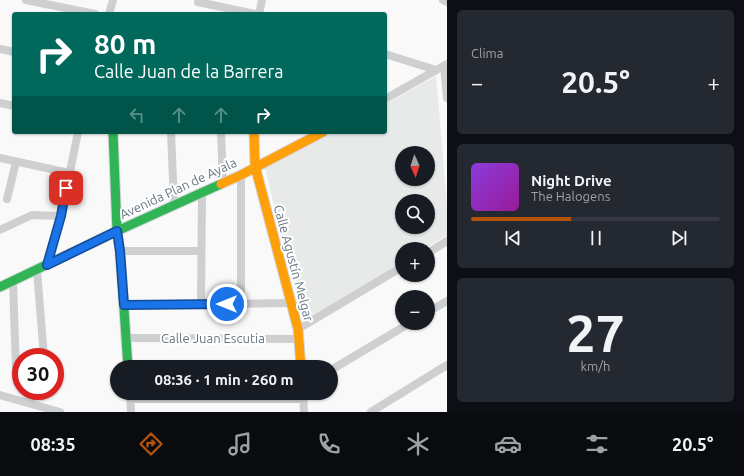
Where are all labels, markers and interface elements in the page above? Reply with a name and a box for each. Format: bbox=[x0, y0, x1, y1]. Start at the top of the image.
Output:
icon: right bbox=[28, 28, 80, 80]
text: 80 m bbox=[94, 28, 156, 59]
text: Clima bbox=[471, 46, 503, 60]
text: Calle Juan de la Barrera bbox=[94, 61, 284, 81]
text: 20.5° bbox=[561, 65, 630, 99]
text: − bbox=[471, 70, 483, 95]
text: + bbox=[708, 70, 720, 95]
icon: left bbox=[126, 104, 148, 126]
icon: ahead bbox=[168, 104, 190, 126]
icon: ahead bbox=[210, 104, 232, 126]
icon: right bbox=[252, 104, 274, 126]
north arrow bbox=[395, 146, 435, 186]
map controls bbox=[395, 146, 435, 330]
street label: Avenida Plan de Ayala bbox=[117, 155, 239, 221]
pin bbox=[49, 171, 83, 205]
text: Night Drive bbox=[531, 172, 612, 189]
icon: arrive bbox=[55, 177, 77, 199]
text: The Halogens bbox=[531, 189, 610, 203]
button: search bbox=[395, 194, 435, 234]
street label: Calle Agustín Melgar bbox=[272, 203, 316, 323]
icon: previous bbox=[502, 227, 524, 249]
icon: pause bbox=[585, 227, 607, 249]
icon: next bbox=[668, 227, 690, 249]
button: + bbox=[395, 242, 435, 282]
position arrow bbox=[206, 283, 248, 325]
button: − bbox=[395, 290, 435, 330]
text: 27 bbox=[566, 304, 625, 362]
street label: Calle Juan Escutia bbox=[161, 331, 265, 345]
speed limit sign: 30 bbox=[12, 348, 64, 400]
text: km/h bbox=[580, 359, 611, 373]
text: 08:36 · 1 min · 260 m bbox=[155, 371, 293, 388]
icon: directions bbox=[137, 430, 165, 458]
icon: music bbox=[226, 430, 254, 458]
icon: phone bbox=[315, 430, 343, 458]
icon: climate bbox=[404, 430, 432, 458]
icon: car bbox=[494, 430, 522, 458]
icon: filters bbox=[583, 430, 611, 458]
text: 08:35 bbox=[31, 434, 76, 454]
text: 20.5° bbox=[672, 434, 713, 454]

